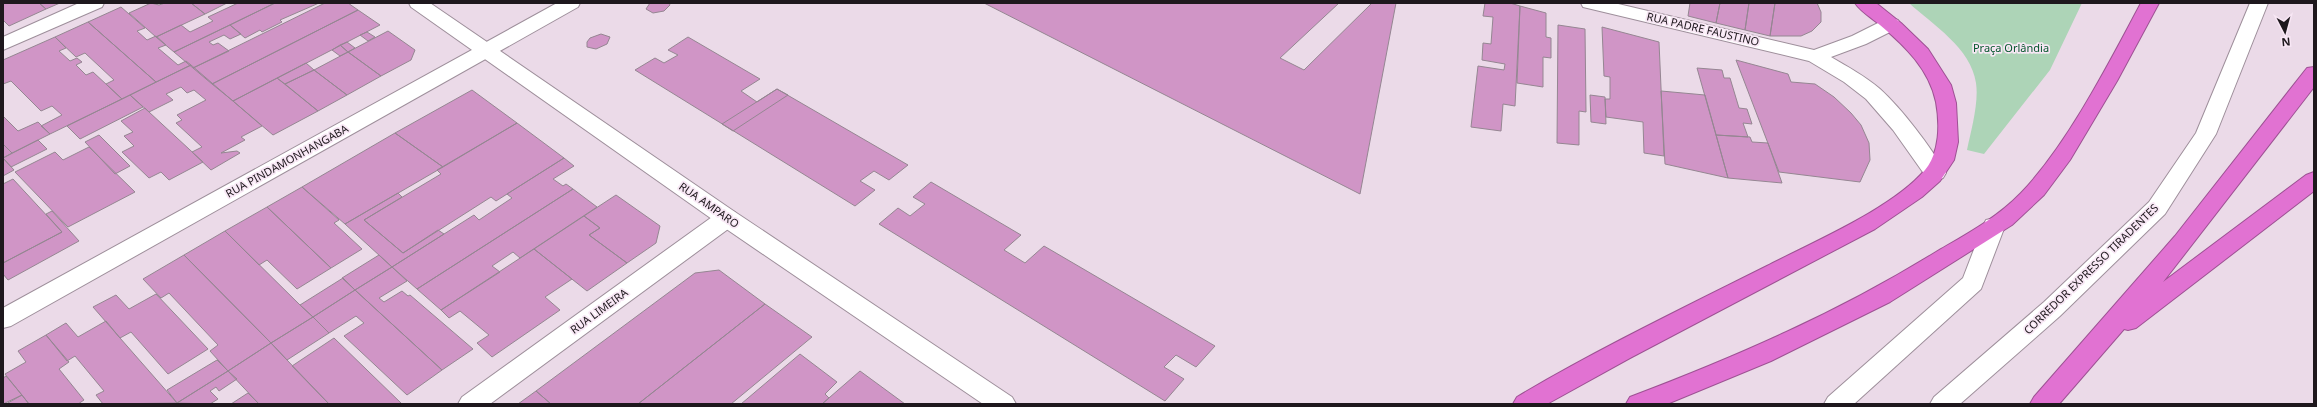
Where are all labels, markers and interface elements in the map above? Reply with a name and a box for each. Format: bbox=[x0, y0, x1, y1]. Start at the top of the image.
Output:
street label: RUA PADRE FAUSTINO bbox=[1645, 8, 1761, 49]
north arrow bbox=[2265, 12, 2305, 52]
text: N bbox=[2281, 35, 2291, 50]
park label: Praça Orlândia bbox=[1973, 40, 2049, 55]
street label: RUA PINDAMONHANGABA bbox=[223, 120, 352, 201]
street label: RUA AMPARO bbox=[676, 178, 742, 231]
street label: CORREDOR EXPRESSO TIRADENTES bbox=[2020, 200, 2161, 337]
street label: RUA LIMEIRA bbox=[567, 284, 631, 337]

